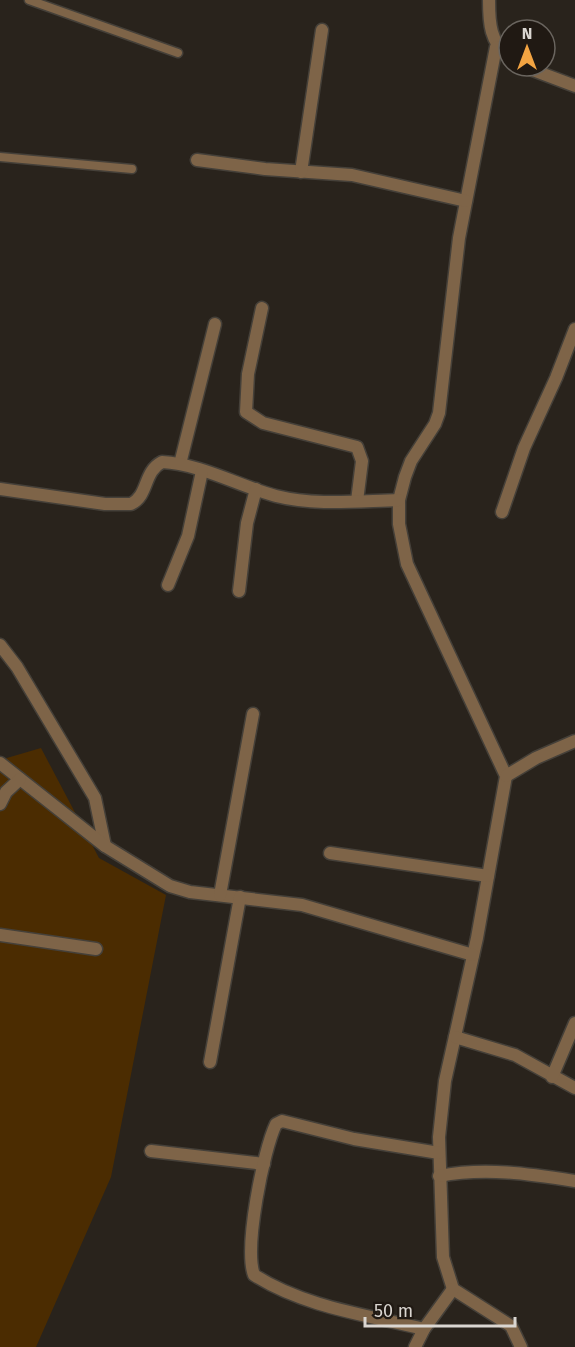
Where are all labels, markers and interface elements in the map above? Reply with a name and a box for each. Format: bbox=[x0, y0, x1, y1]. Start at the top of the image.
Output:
north arrow bbox=[497, 18, 557, 78]
text: N bbox=[522, 24, 532, 43]
scale bar bbox=[365, 1290, 515, 1328]
text: 50 m bbox=[374, 1300, 413, 1322]

